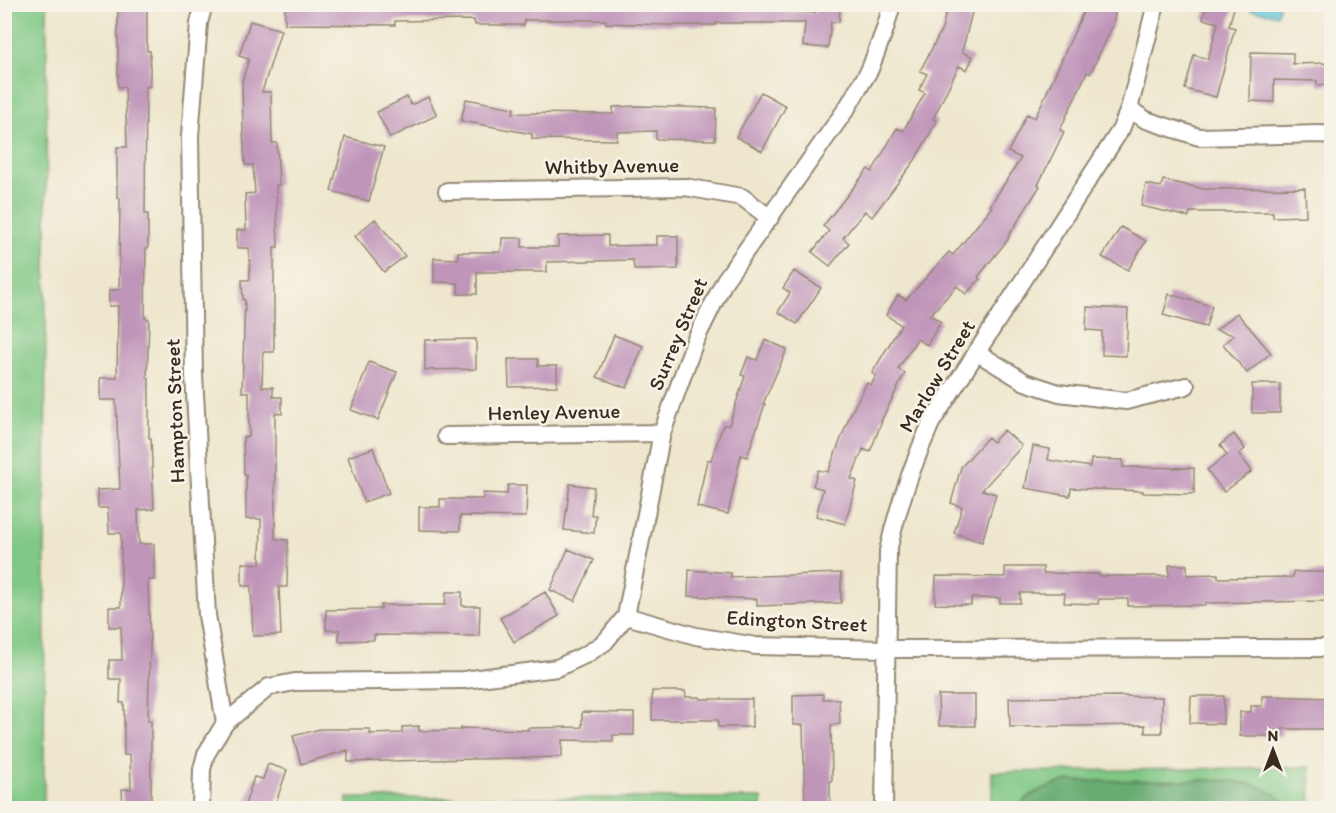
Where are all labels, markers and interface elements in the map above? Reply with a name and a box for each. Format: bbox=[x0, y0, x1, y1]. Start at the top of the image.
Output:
street label: Whitby Avenue bbox=[544, 152, 680, 179]
street label: Surrey Street bbox=[643, 274, 713, 394]
street label: Marlow Street bbox=[893, 315, 980, 437]
street label: Hampton Street bbox=[159, 338, 190, 484]
street label: Henley Avenue bbox=[487, 398, 621, 425]
street label: Edington Street bbox=[726, 604, 868, 637]
north arrow bbox=[1243, 720, 1303, 780]
text: N bbox=[1268, 726, 1278, 745]

